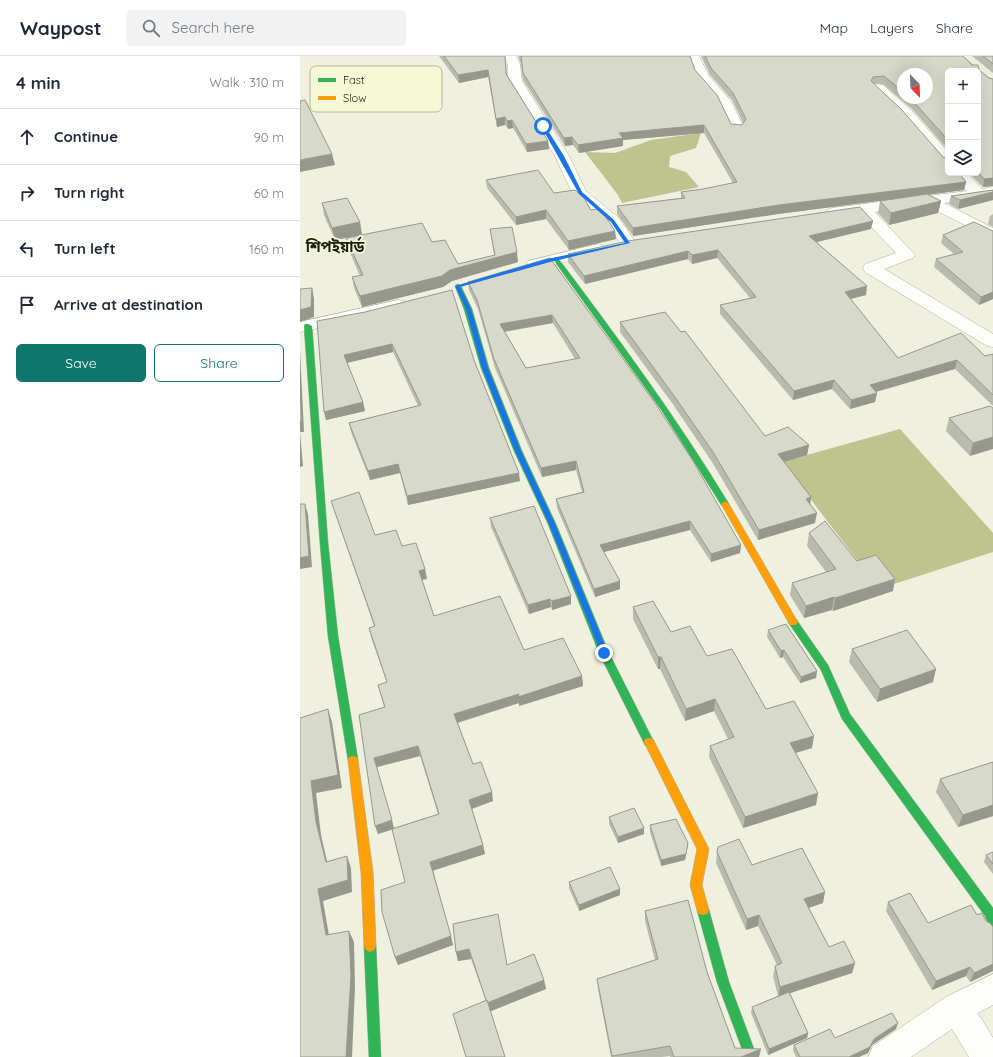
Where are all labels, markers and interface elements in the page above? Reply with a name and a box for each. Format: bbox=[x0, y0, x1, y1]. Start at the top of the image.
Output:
search box bbox=[126, 10, 406, 46]
text: Waypost bbox=[20, 16, 102, 40]
icon: search bbox=[140, 17, 162, 39]
text: Search here bbox=[172, 18, 254, 37]
text: Map bbox=[819, 19, 848, 37]
text: Layers bbox=[870, 19, 914, 37]
text: Share bbox=[936, 19, 973, 37]
legend bbox=[310, 66, 442, 112]
north arrow bbox=[897, 68, 933, 104]
map controls bbox=[945, 68, 981, 176]
button: + bbox=[945, 68, 981, 104]
text: 4 min bbox=[16, 72, 61, 93]
text: Fast bbox=[343, 73, 365, 87]
text: Walk · 310 m bbox=[209, 74, 284, 90]
text: Slow bbox=[343, 91, 367, 105]
button: − bbox=[945, 104, 981, 140]
route start bbox=[534, 117, 552, 135]
icon: ahead bbox=[16, 126, 38, 148]
text: Continue bbox=[54, 127, 118, 146]
text: 90 m bbox=[254, 129, 284, 145]
button: layers bbox=[945, 140, 981, 176]
icon: right bbox=[16, 182, 38, 204]
text: Turn right bbox=[54, 183, 125, 202]
text: 60 m bbox=[254, 185, 284, 201]
district label: শিপইয়ার্ড bbox=[305, 236, 364, 256]
icon: left bbox=[16, 238, 38, 260]
text: Turn left bbox=[54, 239, 116, 258]
text: 160 m bbox=[249, 241, 284, 257]
icon: arrive bbox=[16, 294, 38, 316]
text: Arrive at destination bbox=[54, 295, 203, 314]
button: Save bbox=[16, 344, 146, 382]
button: Share bbox=[154, 344, 284, 382]
route end bbox=[595, 644, 613, 662]

